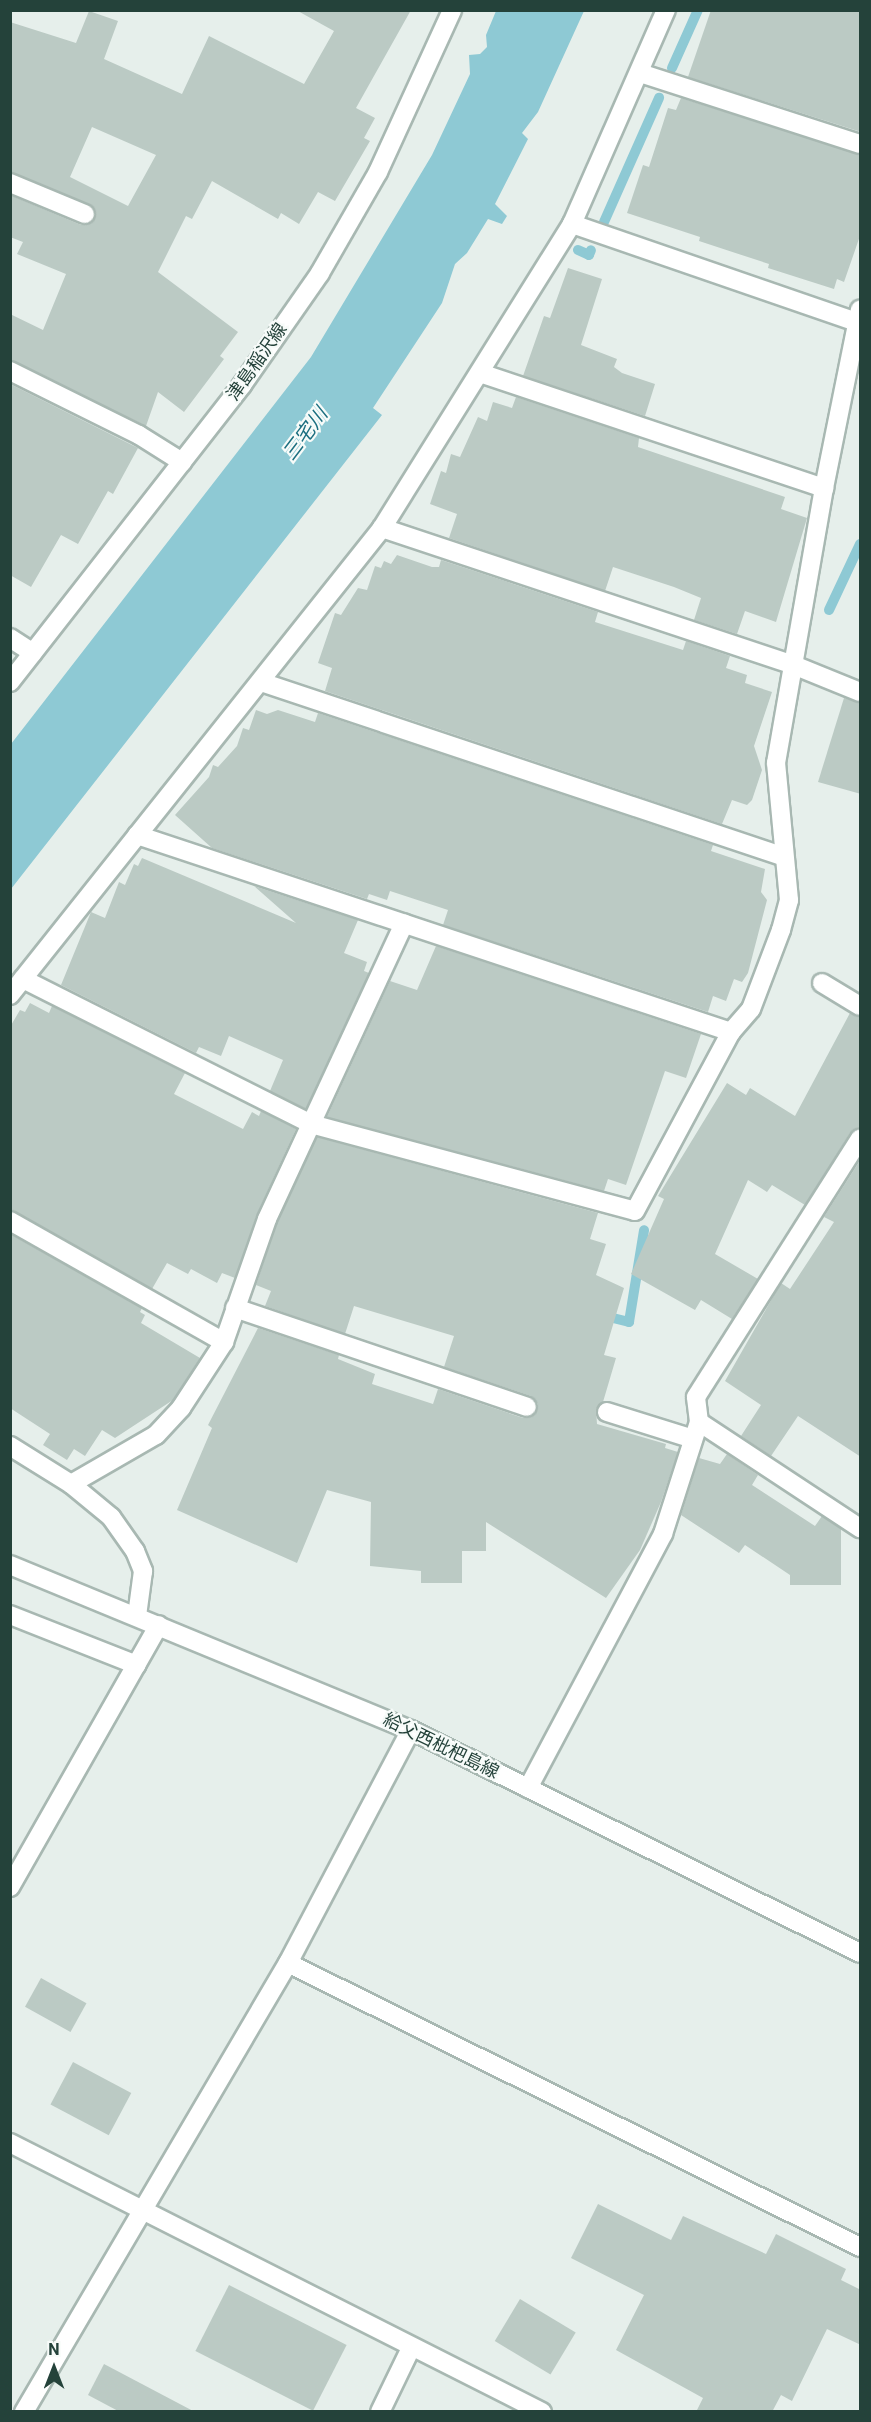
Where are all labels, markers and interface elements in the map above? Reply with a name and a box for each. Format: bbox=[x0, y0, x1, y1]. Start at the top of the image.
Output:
street label: 津島稲沢線 bbox=[222, 319, 292, 405]
water label: 三宅川 bbox=[277, 403, 333, 465]
street label: 給父西枇杷島線 bbox=[380, 1709, 502, 1783]
north arrow bbox=[24, 2338, 84, 2398]
text: N bbox=[48, 2340, 60, 2359]

